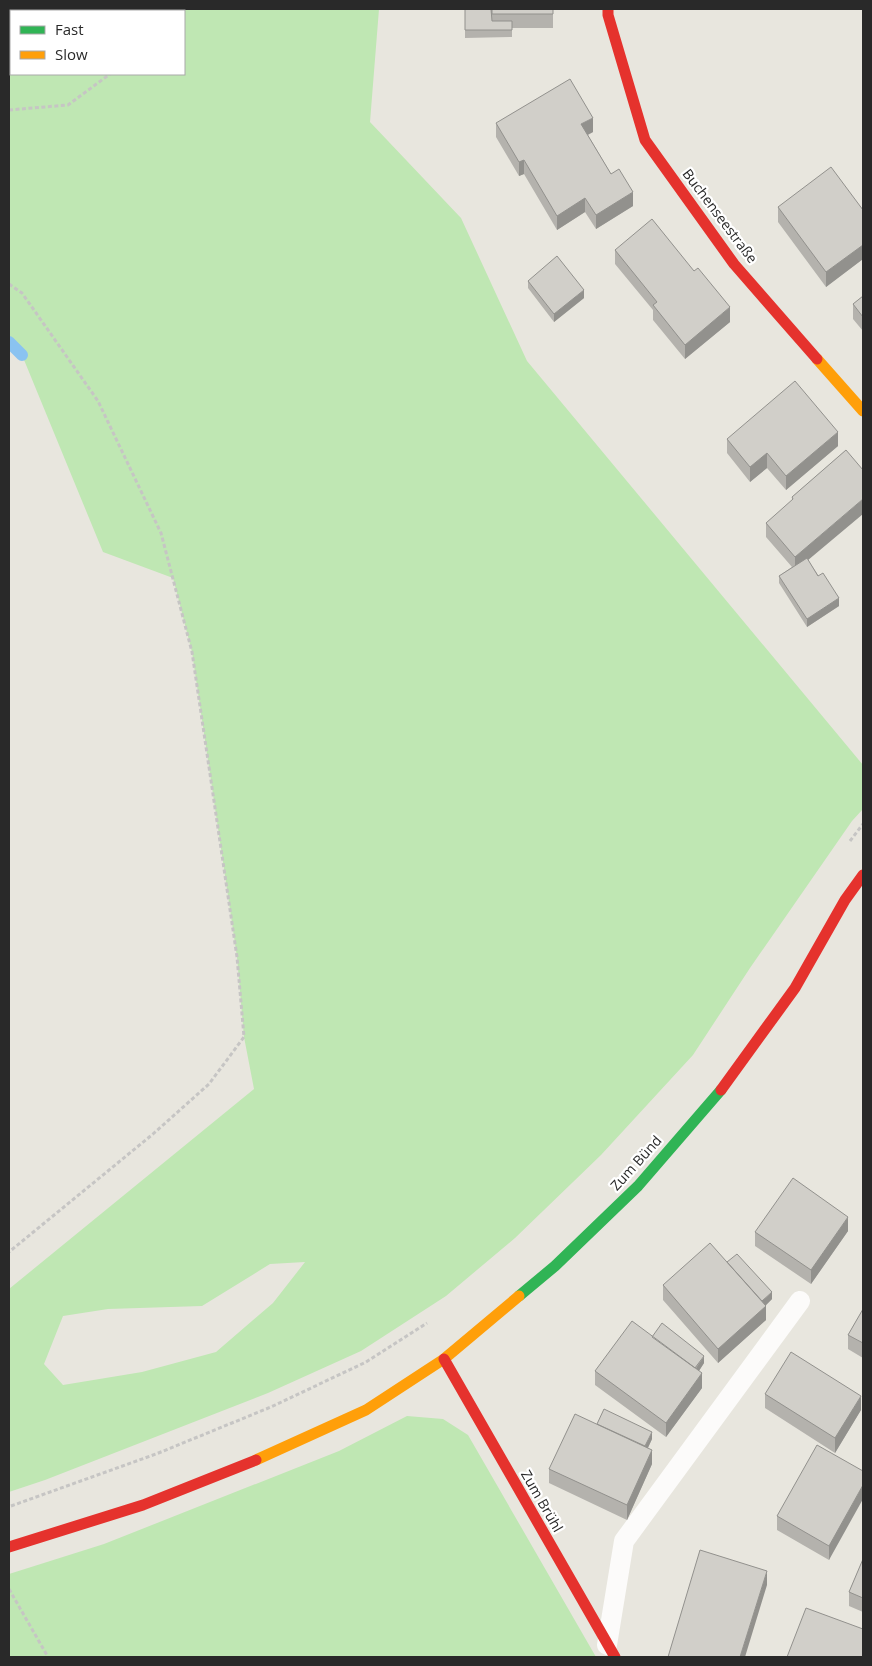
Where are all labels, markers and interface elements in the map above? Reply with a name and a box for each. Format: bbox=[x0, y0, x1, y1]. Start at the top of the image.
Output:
legend bbox=[10, 10, 185, 75]
text: Fast bbox=[55, 19, 84, 39]
text: Slow bbox=[55, 44, 88, 64]
street label: Buchenseestraße bbox=[679, 165, 762, 267]
street label: Zum Bünd bbox=[606, 1131, 665, 1194]
street label: Zum Brühl bbox=[517, 1466, 568, 1535]

